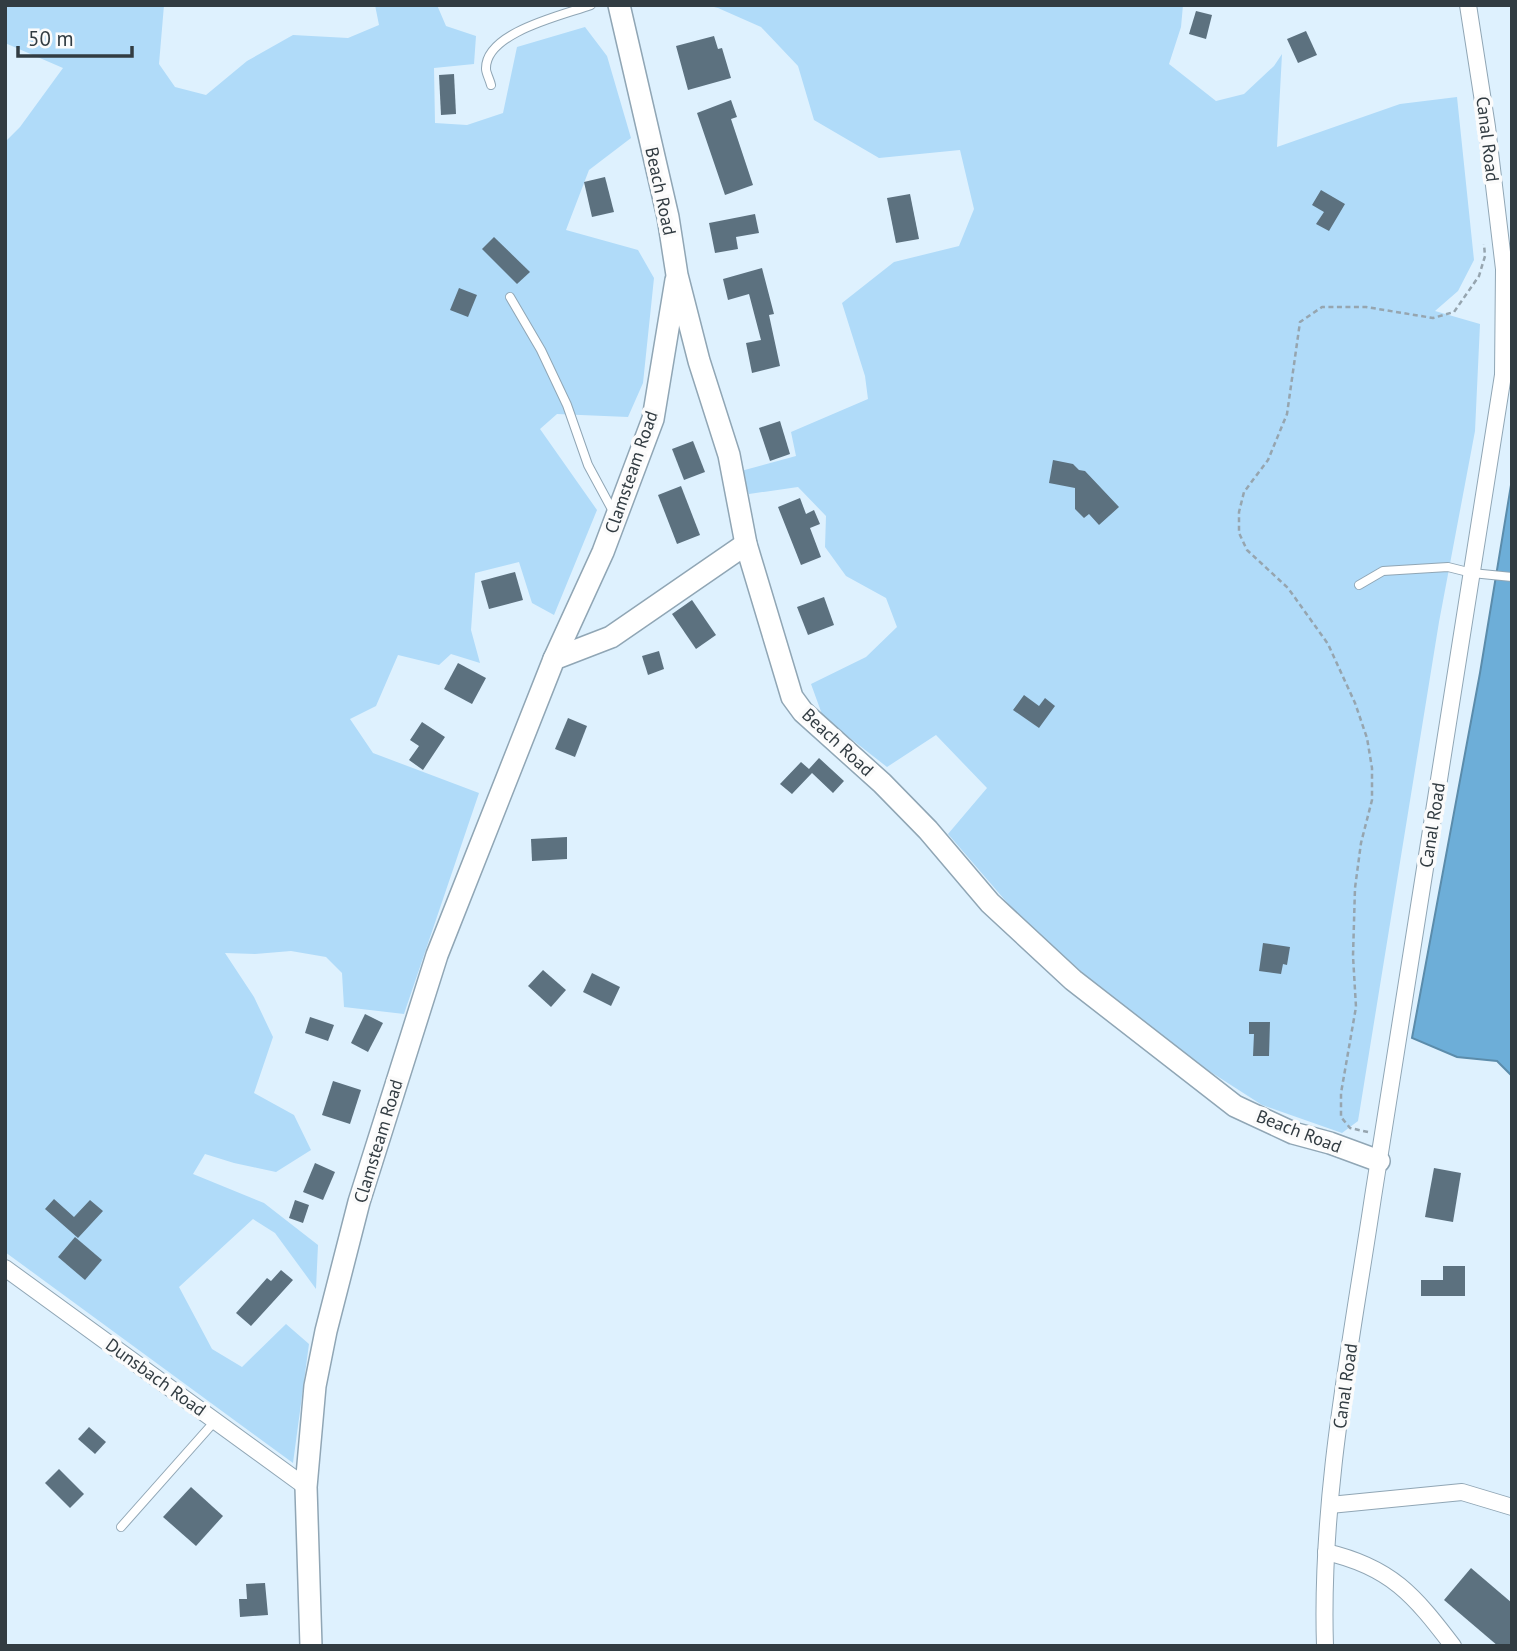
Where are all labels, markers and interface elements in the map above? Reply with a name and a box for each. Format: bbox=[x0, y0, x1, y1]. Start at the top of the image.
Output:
scale bar bbox=[18, 14, 131, 58]
text: 50 m bbox=[28, 25, 74, 52]
street label: Canal Road bbox=[1471, 95, 1505, 183]
street label: Beach Road bbox=[640, 145, 682, 237]
street label: Clamsteam Road bbox=[599, 408, 663, 536]
street label: Beach Road bbox=[797, 703, 879, 781]
street label: Canal Road bbox=[1414, 781, 1450, 869]
street label: Clamsteam Road bbox=[348, 1076, 408, 1206]
street label: Beach Road bbox=[1253, 1104, 1345, 1158]
street label: Dunsbach Road bbox=[101, 1333, 211, 1421]
street label: Canal Road bbox=[1328, 1342, 1362, 1430]

